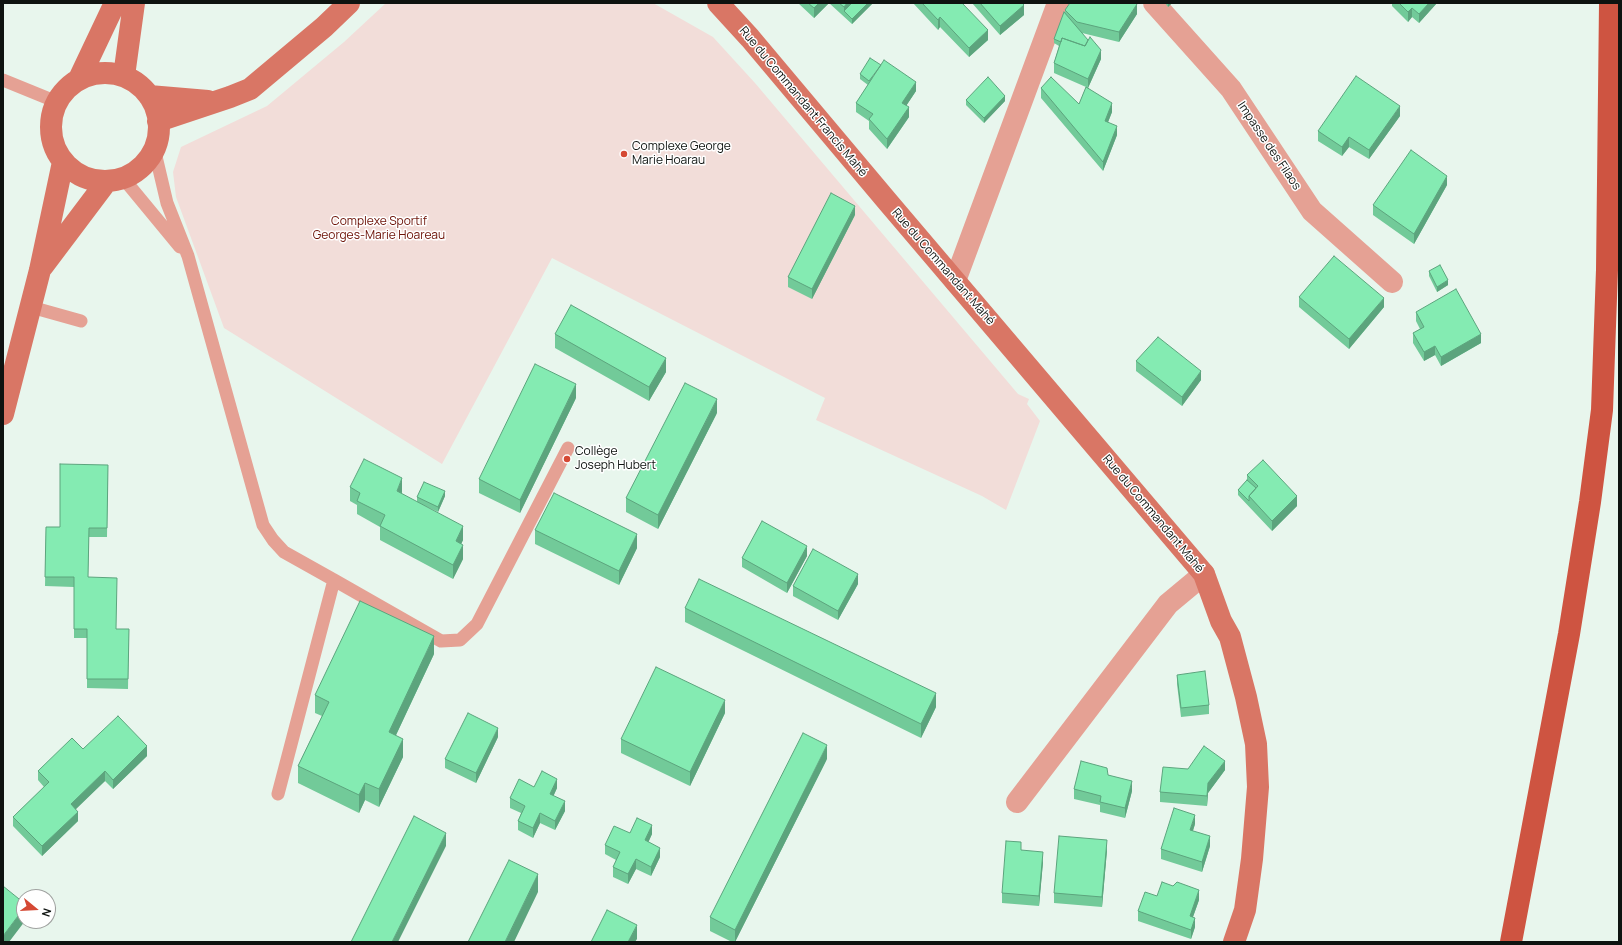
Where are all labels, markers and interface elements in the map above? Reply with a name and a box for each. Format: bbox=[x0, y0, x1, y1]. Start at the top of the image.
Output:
street label: Rue du Commandant Francis Mahé bbox=[736, 24, 870, 180]
street label: Impasse des Filaos bbox=[1234, 99, 1304, 193]
place label: Complexe George Marie Hoarau bbox=[632, 140, 731, 168]
marker: Complexe George Marie Hoarau bbox=[619, 149, 629, 159]
street label: Rue du Commandant Mahé bbox=[889, 206, 997, 328]
park label: Complexe Sportif Georges-Marie Hoareau bbox=[313, 215, 445, 243]
place label: Collège Joseph Hubert bbox=[575, 445, 656, 473]
street label: Rue du Commandant Mahé bbox=[1099, 452, 1207, 576]
marker: Collège Joseph Hubert bbox=[562, 454, 572, 464]
north arrow bbox=[16, 889, 56, 929]
text: N bbox=[39, 906, 55, 919]

